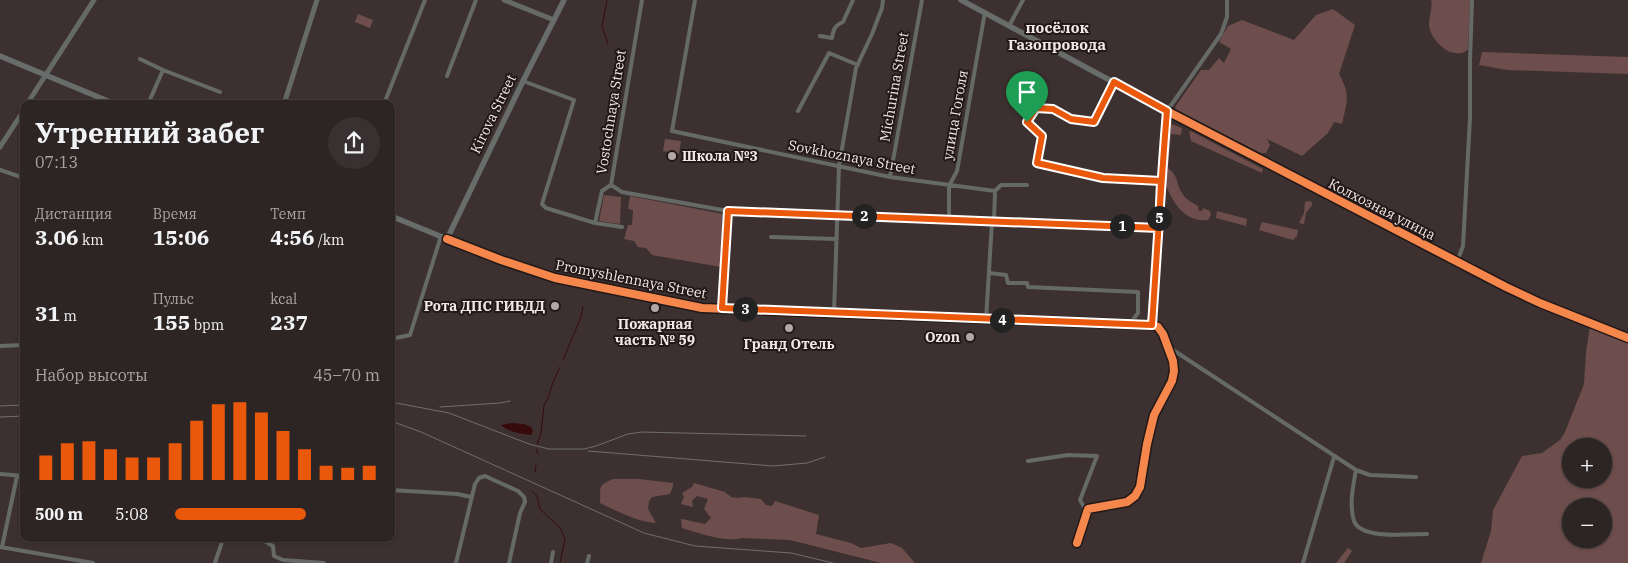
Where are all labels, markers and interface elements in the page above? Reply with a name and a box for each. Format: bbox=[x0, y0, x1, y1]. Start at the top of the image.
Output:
district label: посёлок Газопровода bbox=[1008, 18, 1106, 54]
street label: Michurina Street bbox=[875, 31, 913, 143]
street label: Vostochnaya Street bbox=[592, 48, 630, 176]
street label: улица Гоголя bbox=[938, 69, 972, 161]
street label: Kirova Street bbox=[466, 71, 520, 156]
pin bbox=[1006, 71, 1048, 122]
icon: arrive bbox=[1013, 78, 1041, 106]
text: Утренний забег bbox=[35, 114, 264, 151]
button: share bbox=[328, 117, 380, 169]
street label: Sovkhoznaya Street bbox=[787, 136, 917, 178]
place label: Школа №3 bbox=[682, 147, 758, 165]
marker: Школа №3 bbox=[666, 150, 678, 162]
text: 07:13 bbox=[35, 152, 78, 172]
street label: Колхозная улица bbox=[1325, 174, 1439, 244]
pin: 2 bbox=[852, 204, 876, 228]
text: Дистанция bbox=[35, 205, 112, 223]
text: Время bbox=[153, 205, 197, 223]
text: Темп bbox=[270, 205, 306, 223]
pin: 5 bbox=[1146, 206, 1172, 230]
text: 2 bbox=[860, 207, 869, 225]
text: 5 bbox=[1155, 209, 1164, 227]
pin: 1 bbox=[1110, 214, 1134, 238]
text: 1 bbox=[1118, 217, 1127, 235]
text: 3.06 bbox=[35, 223, 79, 251]
text: 15:06 bbox=[153, 223, 209, 251]
text: 4:56 bbox=[270, 223, 315, 251]
text: km bbox=[79, 231, 104, 249]
text: /km bbox=[315, 231, 344, 249]
street label: Promyshlennaya Street bbox=[554, 256, 708, 302]
text: Пульс bbox=[153, 290, 194, 308]
text: kcal bbox=[270, 290, 297, 308]
pin: 3 bbox=[732, 296, 758, 322]
place label: Рота ДПС ГИБДД bbox=[424, 297, 545, 315]
text: 31 bbox=[35, 299, 60, 327]
marker: Рота ДПС ГИБДД bbox=[549, 300, 561, 312]
text: 3 bbox=[741, 300, 750, 318]
marker: Пожарная часть № 59 bbox=[649, 302, 661, 314]
text: m bbox=[60, 307, 77, 325]
text: 155 bbox=[153, 308, 190, 336]
text: 237 bbox=[270, 308, 308, 336]
pin: 4 bbox=[990, 308, 1014, 332]
text: 4 bbox=[998, 311, 1007, 329]
place label: Пожарная часть № 59 bbox=[615, 315, 695, 349]
text: bpm bbox=[190, 316, 224, 334]
marker: Гранд Отель bbox=[783, 322, 795, 334]
place label: Ozon bbox=[925, 328, 960, 346]
marker: Ozon bbox=[964, 331, 976, 343]
place label: Гранд Отель bbox=[743, 335, 835, 353]
text: Набор высоты bbox=[35, 365, 148, 385]
text: 45–70 m bbox=[313, 365, 380, 385]
map controls bbox=[1562, 438, 1612, 548]
button: + bbox=[1562, 438, 1612, 488]
button: − bbox=[1562, 498, 1612, 548]
text: 500 m bbox=[35, 504, 83, 524]
text: 5:08 bbox=[115, 504, 148, 524]

